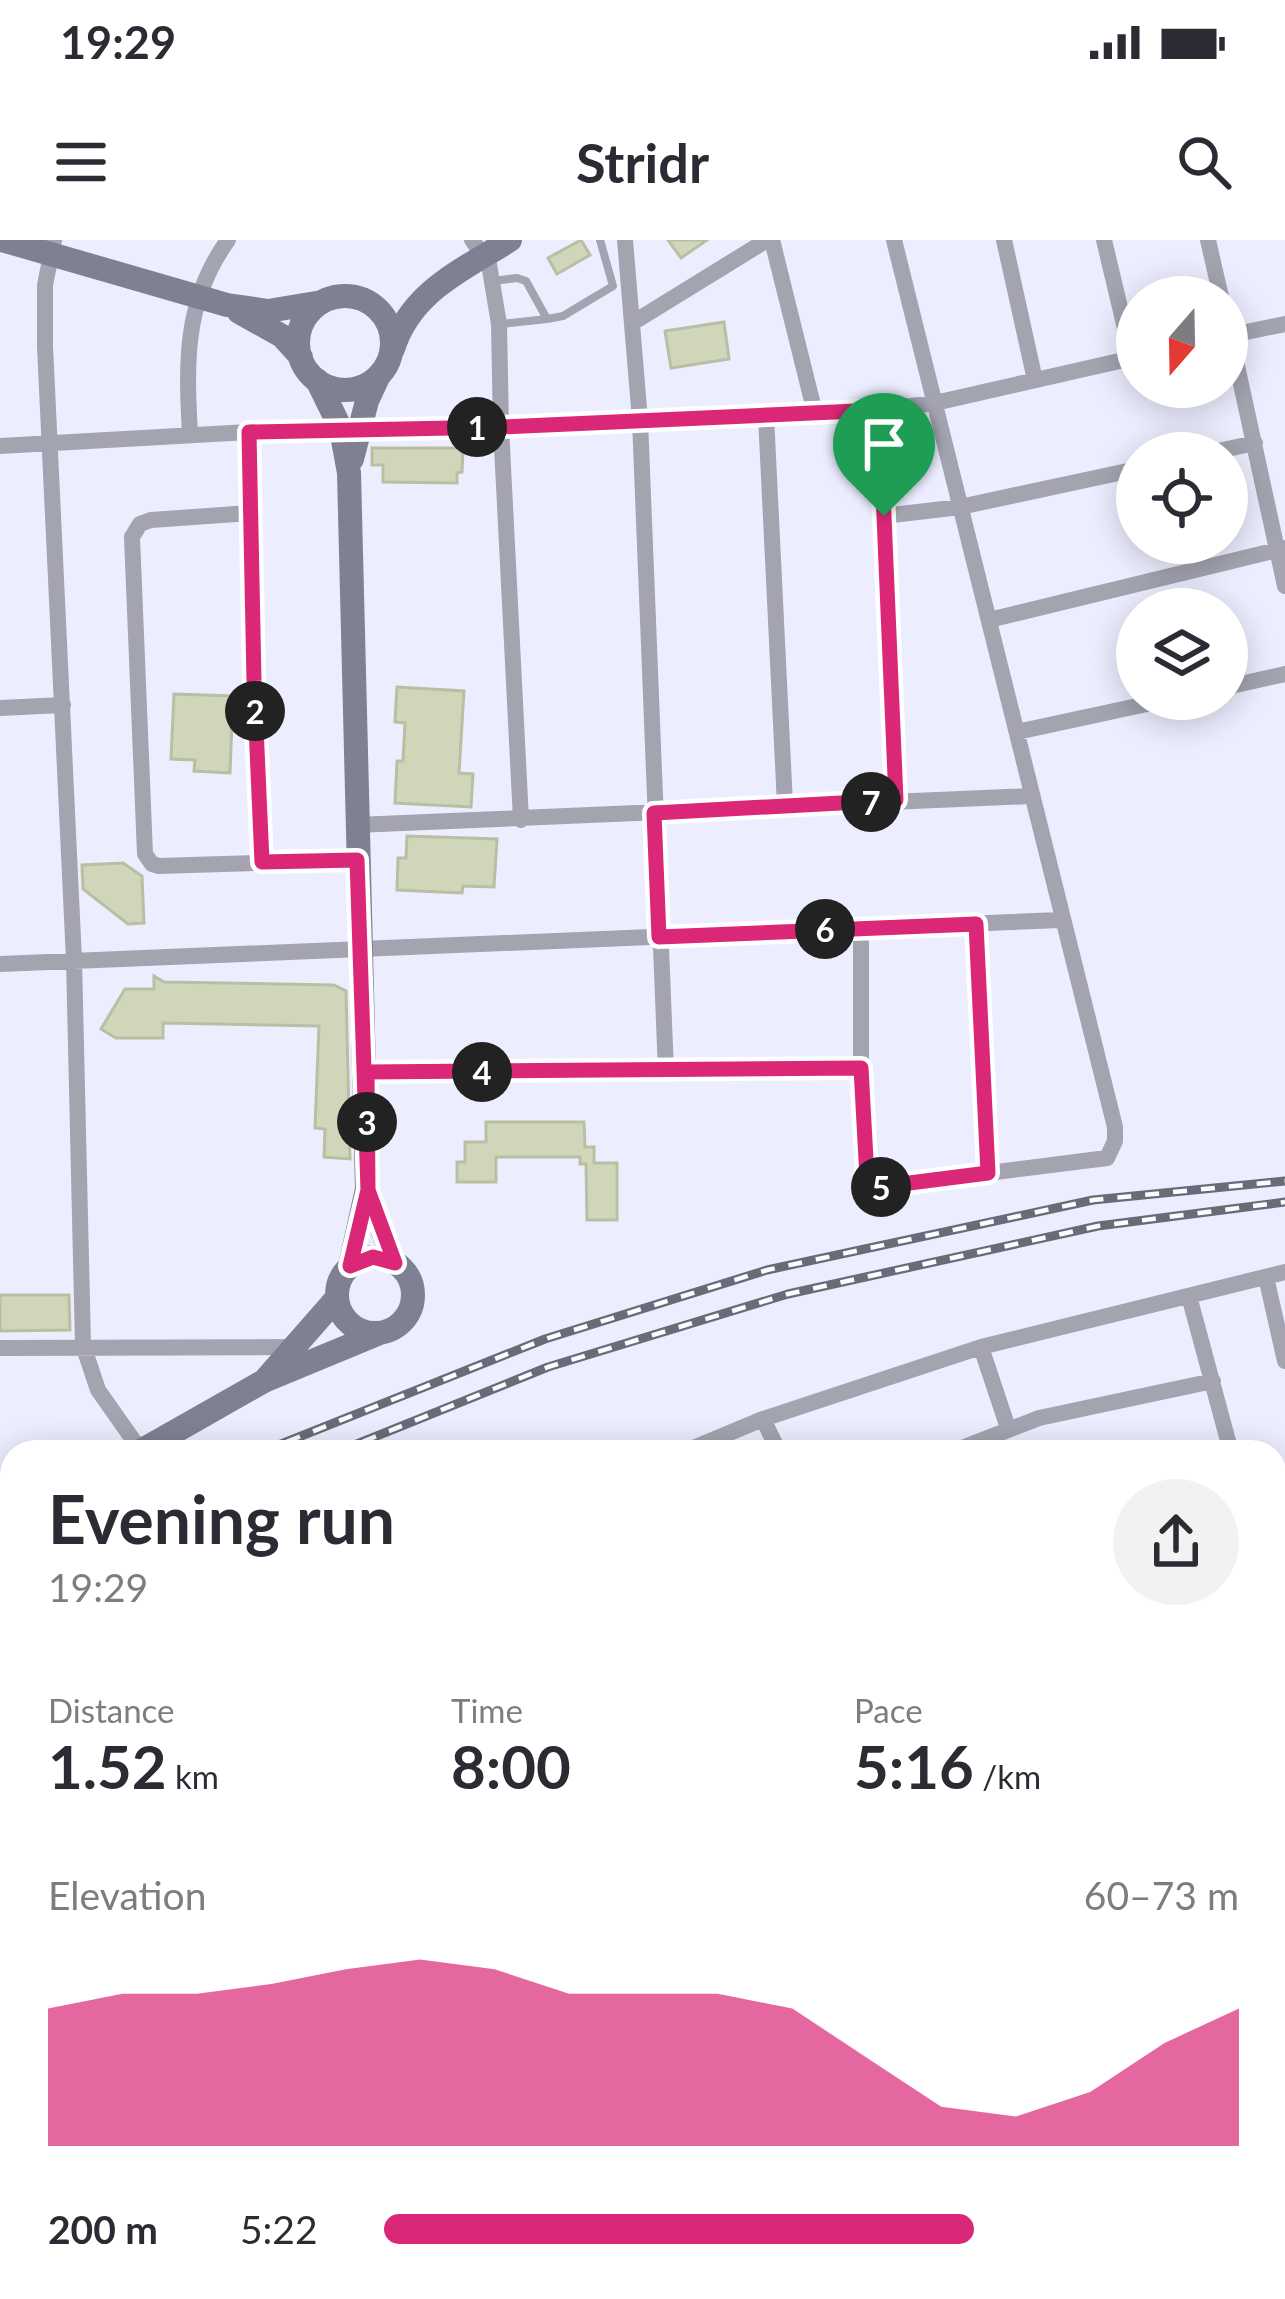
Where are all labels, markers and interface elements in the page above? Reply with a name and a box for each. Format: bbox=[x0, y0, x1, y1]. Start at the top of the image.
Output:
text: 19:29 bbox=[60, 15, 176, 69]
icon: menu bbox=[48, 129, 114, 195]
icon: search bbox=[1171, 129, 1237, 195]
text: Stridr bbox=[576, 130, 709, 195]
north arrow bbox=[1116, 276, 1248, 408]
map controls bbox=[1116, 276, 1248, 720]
pin bbox=[833, 393, 935, 516]
pin: 1 bbox=[447, 397, 507, 457]
text: 1 bbox=[467, 407, 487, 447]
icon: arrive bbox=[851, 411, 917, 477]
button: locate bbox=[1116, 432, 1248, 564]
button: layers bbox=[1116, 588, 1248, 720]
pin: 2 bbox=[225, 681, 285, 741]
text: 2 bbox=[245, 691, 265, 731]
pin: 7 bbox=[841, 772, 901, 832]
text: 7 bbox=[861, 782, 881, 822]
pin: 6 bbox=[795, 899, 855, 959]
text: 6 bbox=[815, 909, 835, 949]
pin: 4 bbox=[452, 1042, 512, 1102]
text: 4 bbox=[472, 1052, 492, 1092]
pin: 3 bbox=[337, 1092, 397, 1152]
text: 3 bbox=[357, 1102, 377, 1142]
pin: 5 bbox=[851, 1157, 911, 1217]
text: 5 bbox=[871, 1167, 891, 1207]
text: Evening run bbox=[48, 1479, 395, 1558]
button: share bbox=[1113, 1479, 1239, 1605]
text: 19:29 bbox=[48, 1564, 148, 1610]
text: Distance bbox=[48, 1690, 175, 1730]
text: Time bbox=[451, 1690, 523, 1730]
text: Pace bbox=[854, 1690, 923, 1730]
text: 1.52 bbox=[48, 1730, 167, 1802]
text: 8:00 bbox=[451, 1730, 571, 1802]
text: 5:16 bbox=[854, 1730, 974, 1802]
text: km bbox=[167, 1756, 219, 1796]
text: /km bbox=[974, 1756, 1041, 1796]
text: Elevation bbox=[48, 1872, 206, 1918]
text: 60–73 m bbox=[1084, 1872, 1239, 1918]
text: 200 m bbox=[48, 2206, 158, 2252]
text: 5:22 bbox=[240, 2206, 318, 2252]

